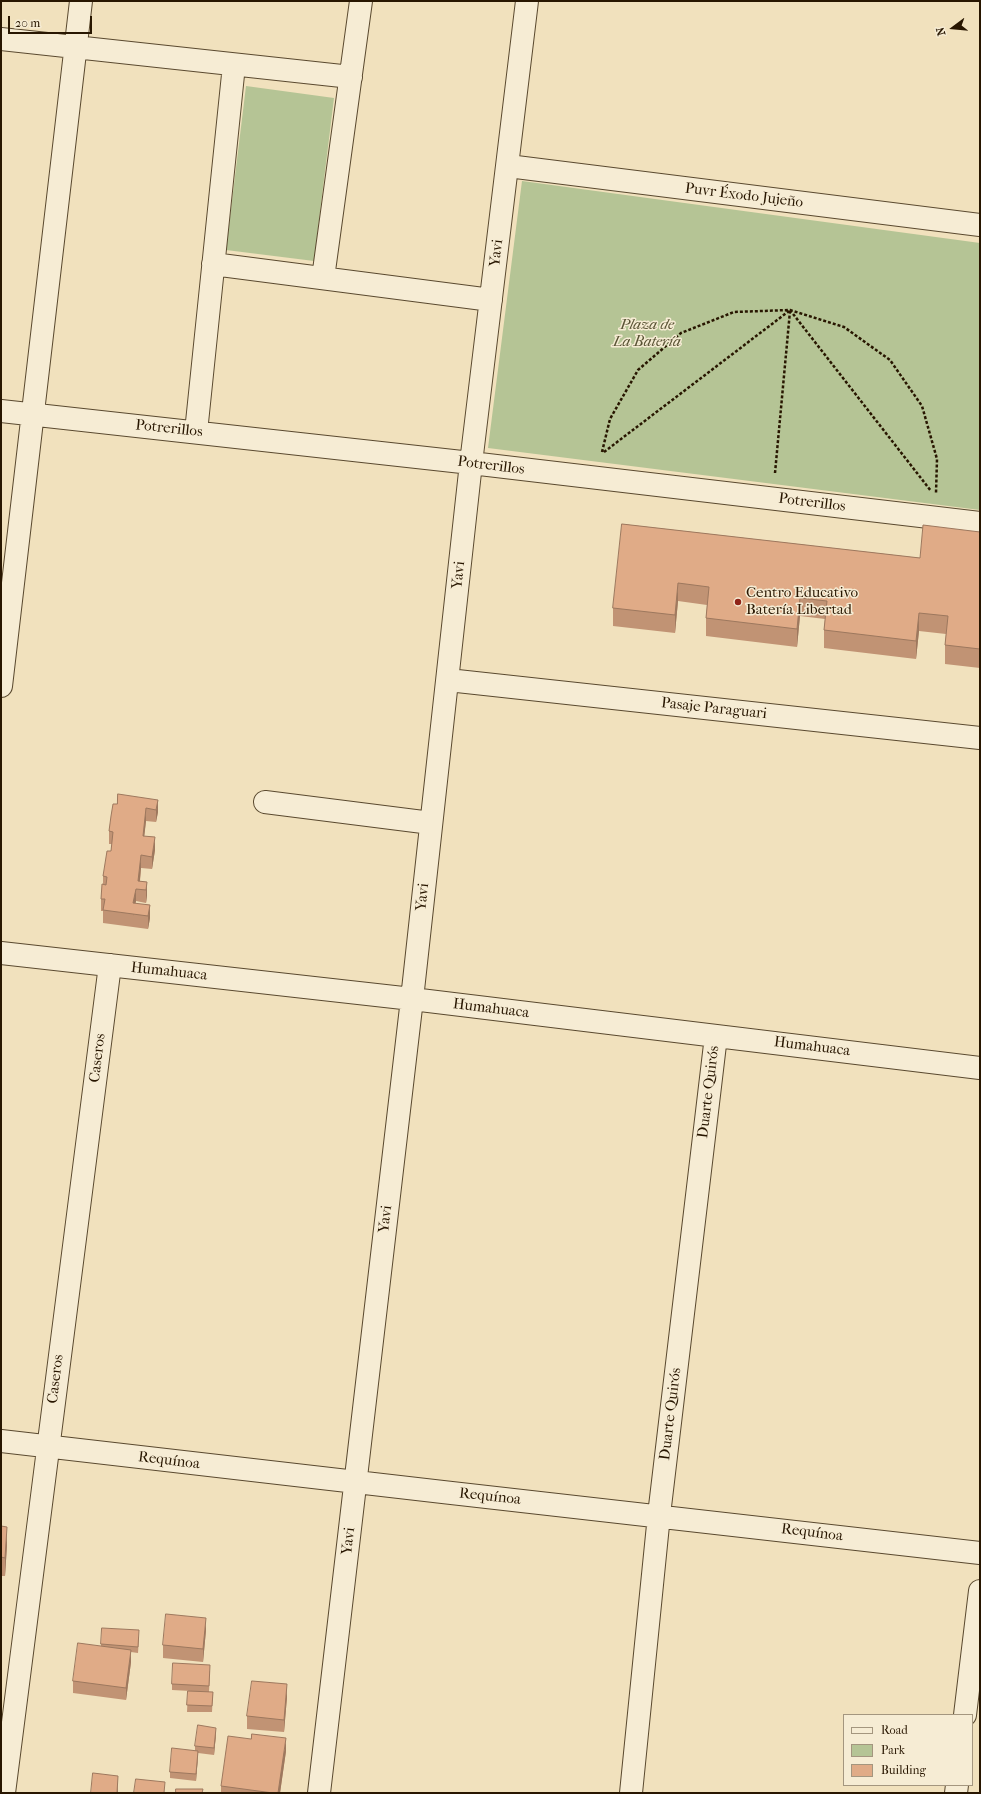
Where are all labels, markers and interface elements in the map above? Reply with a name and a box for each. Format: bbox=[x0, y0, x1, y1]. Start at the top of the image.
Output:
scale bar bbox=[10, 8, 94, 34]
north arrow bbox=[933, 8, 973, 48]
text: 20 m bbox=[15, 16, 40, 30]
text: N bbox=[934, 26, 948, 37]
street label: Puvr Éxodo Jujeño bbox=[684, 180, 804, 212]
street label: Yavi bbox=[486, 238, 508, 268]
park label: Plaza de La Batería bbox=[613, 316, 681, 351]
street label: Potrerillos bbox=[135, 417, 203, 441]
street label: Potrerillos bbox=[456, 453, 526, 479]
street label: Potrerillos bbox=[777, 490, 847, 516]
street label: Yavi bbox=[449, 560, 469, 590]
place label: Centro Educativo Batería Libertad bbox=[746, 584, 858, 619]
marker: Centro Educativo Batería Libertad bbox=[733, 597, 743, 607]
street label: Pasaje Paraguari bbox=[660, 694, 768, 724]
street label: Yavi bbox=[413, 882, 433, 912]
street label: Humahuaca bbox=[130, 959, 208, 985]
street label: Humahuaca bbox=[452, 995, 530, 1023]
street label: Caseros bbox=[86, 1032, 110, 1084]
street label: Humahuaca bbox=[773, 1033, 851, 1061]
street label: Duarte Quirós bbox=[694, 1045, 724, 1139]
street label: Yavi bbox=[375, 1204, 397, 1234]
street label: Caseros bbox=[44, 1353, 68, 1405]
street label: Duarte Quirós bbox=[656, 1367, 686, 1461]
street label: Requínoa bbox=[137, 1448, 201, 1474]
street label: Requínoa bbox=[458, 1485, 522, 1509]
street label: Requínoa bbox=[780, 1520, 844, 1546]
street label: Yavi bbox=[338, 1526, 360, 1556]
legend bbox=[843, 1714, 973, 1786]
text: Road bbox=[881, 1723, 908, 1737]
text: Park bbox=[881, 1743, 905, 1757]
text: Building bbox=[881, 1763, 926, 1777]

